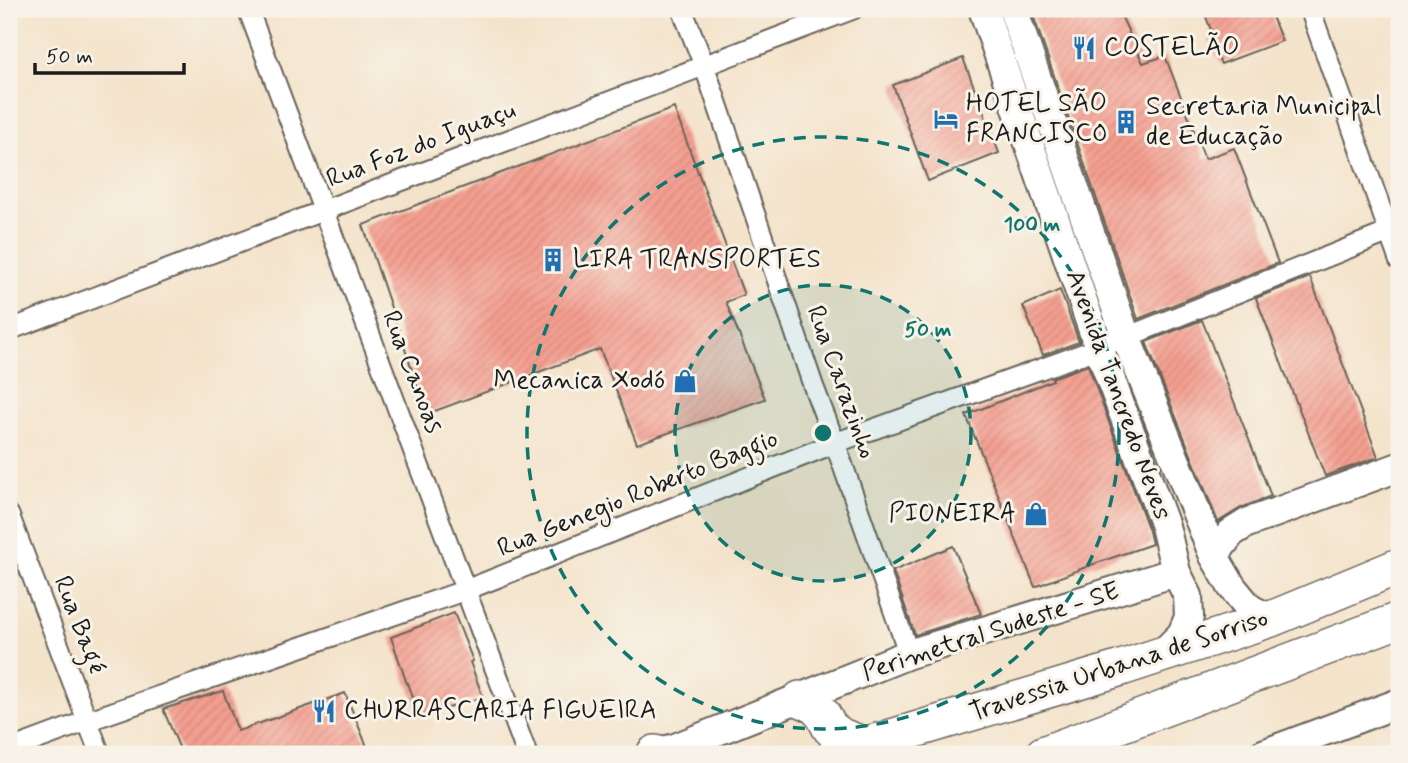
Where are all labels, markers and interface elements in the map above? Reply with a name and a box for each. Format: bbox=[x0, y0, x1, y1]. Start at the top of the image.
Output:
place label: COSTELÃO bbox=[1104, 31, 1240, 65]
scale bar bbox=[35, 32, 184, 76]
restaurant icon: COSTELÃO bbox=[1070, 34, 1098, 62]
text: 50 m bbox=[46, 43, 93, 71]
place label: HOTEL SÃO FRANCISCO bbox=[966, 87, 1108, 151]
place label: Secretaria Municipal de Educação bbox=[1146, 90, 1382, 154]
street label: Rua Foz do Iguaçu bbox=[322, 93, 520, 197]
hotel icon: HOTEL SÃO FRANCISCO bbox=[932, 105, 960, 133]
building icon: Secretaria Municipal de Educação bbox=[1112, 108, 1140, 136]
text: 100 m bbox=[1004, 211, 1060, 239]
place label: LIRA TRANSPORTES bbox=[573, 243, 821, 277]
building icon: LIRA TRANSPORTES bbox=[539, 246, 567, 274]
street label: Avenida Tancredo Neves bbox=[1057, 265, 1179, 525]
street label: Rua Carazinho bbox=[798, 301, 884, 463]
street label: Rua Canoas bbox=[373, 306, 451, 438]
text: 50 m bbox=[905, 316, 952, 344]
place label: Mecanica Xodó bbox=[494, 364, 665, 398]
shop icon: Mecanica Xodó bbox=[671, 367, 699, 395]
centre of rings bbox=[811, 421, 835, 445]
street label: Rua Genegio Roberto Baggio bbox=[493, 422, 784, 569]
place label: PIONEIRA bbox=[889, 497, 1016, 531]
shop icon: PIONEIRA bbox=[1022, 500, 1050, 528]
street label: Rua Bagé bbox=[42, 571, 113, 680]
street label: Perimetral Sudeste - SE bbox=[858, 574, 1124, 690]
street label: Travessia Urbana de Sorriso bbox=[965, 602, 1273, 730]
place label: CHURRASCARIA FIGUEIRA bbox=[344, 694, 657, 728]
restaurant icon: CHURRASCARIA FIGUEIRA bbox=[310, 697, 338, 725]

